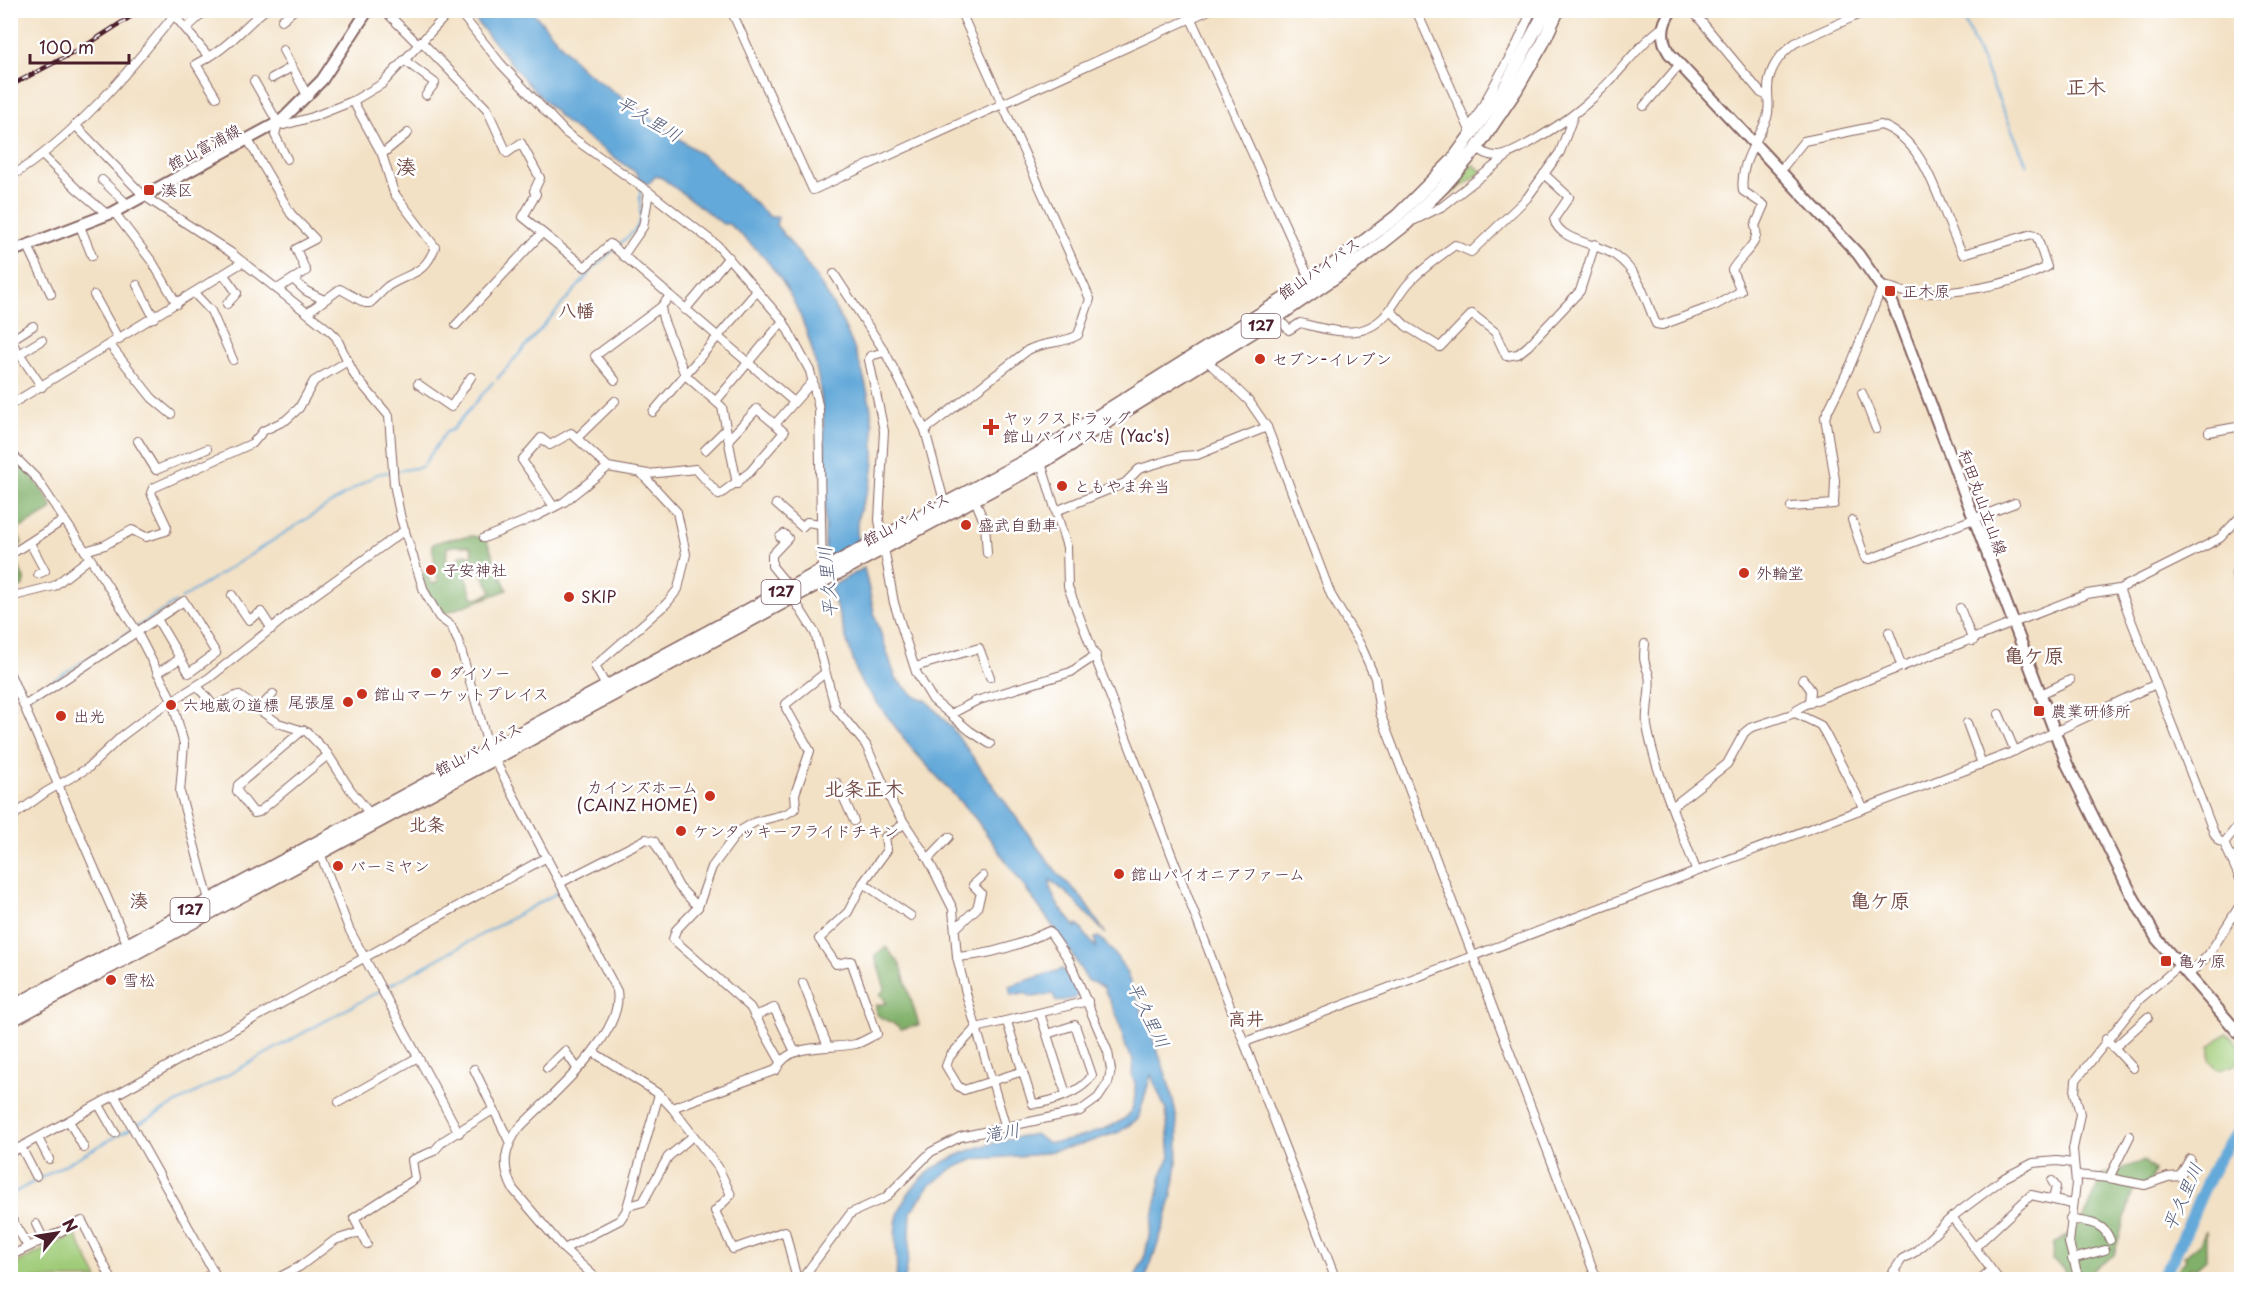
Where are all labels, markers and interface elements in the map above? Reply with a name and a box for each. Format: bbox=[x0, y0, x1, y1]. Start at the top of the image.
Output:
scale bar bbox=[30, 27, 129, 65]
text: 100 m bbox=[39, 33, 94, 60]
district label: 正木 bbox=[2066, 71, 2106, 101]
water label: 平久里川 bbox=[612, 88, 688, 148]
street label: 館山富浦線 bbox=[163, 117, 244, 175]
district label: 湊 bbox=[396, 151, 416, 181]
place label: 湊区 bbox=[161, 177, 193, 201]
marker: 湊区 bbox=[142, 183, 156, 197]
street label: 館山バイパス bbox=[1272, 230, 1365, 304]
place label: 正木原 bbox=[1902, 278, 1950, 302]
marker: 正木原 bbox=[1883, 284, 1897, 298]
district label: 八幡 bbox=[558, 296, 594, 323]
road number: 127 bbox=[1242, 314, 1280, 338]
place label: セブン-イレブン bbox=[1272, 346, 1392, 370]
marker: セブン-イレブン bbox=[1253, 352, 1267, 366]
place label: ヤックスドラッグ 館山バイパス店 (Yac's) bbox=[1003, 405, 1170, 447]
marker: ヤックスドラッグ 館山バイパス店 (Yac's) bbox=[984, 420, 998, 434]
street label: 和田丸山立山線 bbox=[1954, 445, 2014, 558]
place label: ともやま弁当 bbox=[1074, 473, 1170, 497]
marker: ともやま弁当 bbox=[1055, 479, 1069, 493]
street label: 館山バイパス bbox=[858, 485, 953, 551]
place label: 盛武自動車 bbox=[978, 512, 1058, 536]
marker: 盛武自動車 bbox=[959, 518, 973, 532]
water label: 平久里川 bbox=[810, 545, 843, 619]
place label: 子安神社 bbox=[443, 557, 507, 581]
place label: 外輪堂 bbox=[1756, 560, 1804, 584]
marker: 子安神社 bbox=[424, 563, 438, 577]
marker: 外輪堂 bbox=[1737, 566, 1751, 580]
road number: 127 bbox=[762, 580, 800, 604]
place label: SKIP bbox=[581, 584, 617, 608]
marker: SKIP bbox=[562, 590, 576, 604]
district label: 亀ケ原 bbox=[2004, 640, 2064, 670]
place label: ダイソー bbox=[448, 660, 510, 684]
marker: ダイソー bbox=[429, 666, 443, 680]
place label: 館山マーケットプレイス bbox=[374, 681, 549, 705]
marker: 館山マーケットプレイス bbox=[355, 687, 369, 701]
place label: 尾張屋 bbox=[288, 689, 336, 713]
place label: 六地蔵の道標 bbox=[183, 692, 279, 716]
marker: 尾張屋 bbox=[341, 695, 355, 709]
marker: 六地蔵の道標 bbox=[164, 698, 178, 712]
place label: 農業研修所 bbox=[2051, 698, 2131, 722]
place label: 出光 bbox=[73, 703, 105, 727]
marker: 農業研修所 bbox=[2032, 704, 2046, 718]
marker: 出光 bbox=[54, 709, 68, 723]
street label: 館山バイパス bbox=[430, 715, 525, 781]
district label: 北条正木 bbox=[824, 773, 904, 803]
place label: カインズホーム (CAINZ HOME) bbox=[577, 774, 698, 816]
marker: カインズホーム (CAINZ HOME) bbox=[703, 789, 717, 803]
district label: 北条 bbox=[409, 810, 445, 837]
place label: ケンタッキーフライドチキン bbox=[693, 818, 899, 842]
marker: ケンタッキーフライドチキン bbox=[674, 824, 688, 838]
place label: バーミヤン bbox=[350, 853, 430, 877]
marker: バーミヤン bbox=[331, 859, 345, 873]
place label: 館山パイオニアファーム bbox=[1131, 861, 1305, 885]
marker: 館山パイオニアファーム bbox=[1112, 867, 1126, 881]
district label: 亀ケ原 bbox=[1850, 885, 1910, 915]
district label: 湊 bbox=[130, 886, 148, 913]
road number: 127 bbox=[170, 898, 210, 922]
place label: 亀ヶ原 bbox=[2178, 948, 2226, 972]
marker: 亀ヶ原 bbox=[2159, 954, 2173, 968]
place label: 雪松 bbox=[123, 967, 155, 991]
marker: 雪松 bbox=[104, 973, 118, 987]
water label: 平久里川 bbox=[1121, 976, 1177, 1053]
district label: 高井 bbox=[1228, 1004, 1264, 1031]
water label: 滝川 bbox=[982, 1115, 1022, 1148]
water label: 平久里川 bbox=[2155, 1158, 2209, 1235]
north arrow bbox=[27, 1203, 87, 1263]
text: N bbox=[57, 1214, 84, 1236]

